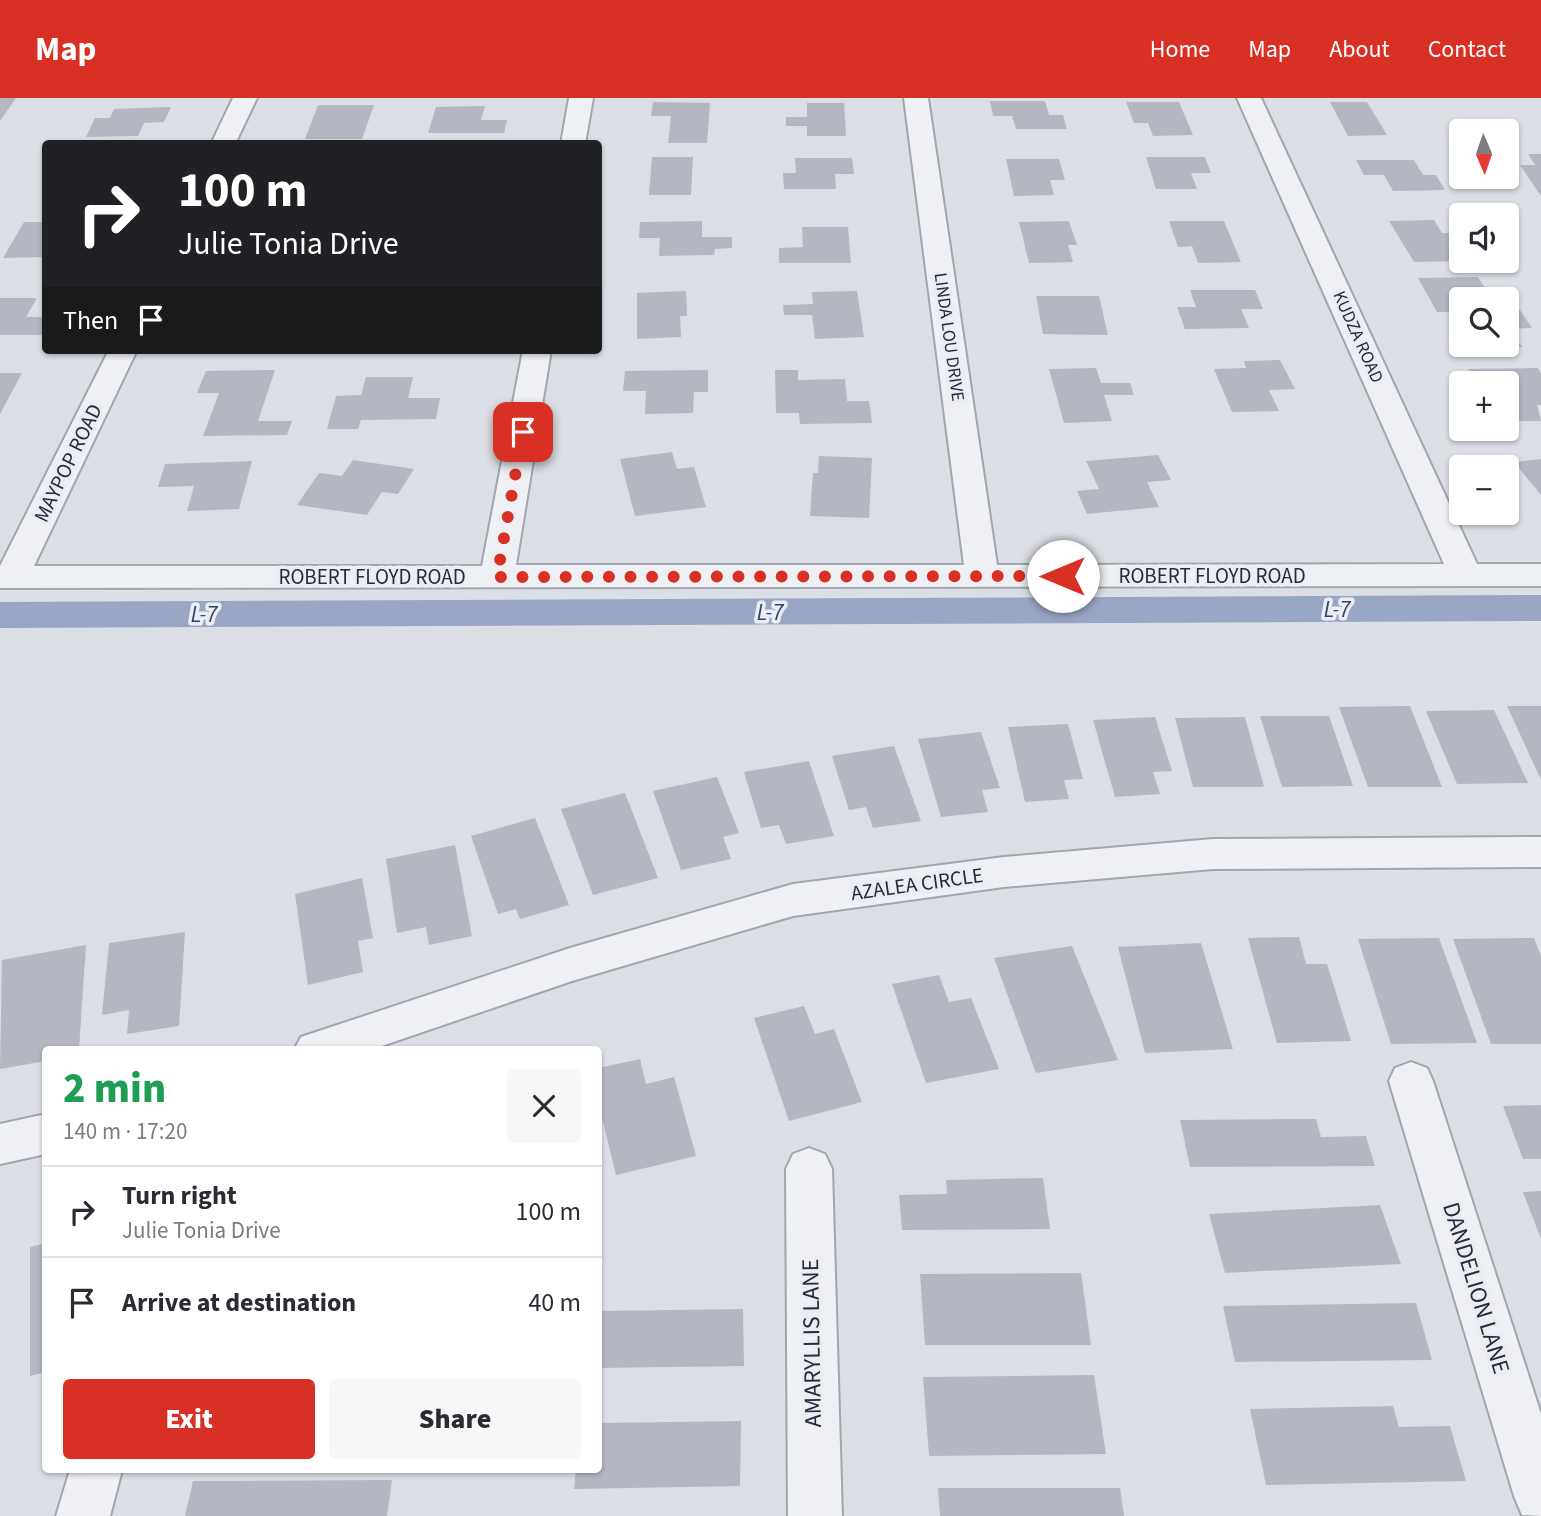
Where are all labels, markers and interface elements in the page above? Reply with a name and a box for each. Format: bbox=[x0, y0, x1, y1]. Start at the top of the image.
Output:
text: Map bbox=[35, 26, 96, 73]
text: Home bbox=[1150, 32, 1210, 67]
text: Map bbox=[1248, 32, 1291, 67]
text: About bbox=[1329, 32, 1390, 67]
text: Contact bbox=[1428, 32, 1506, 67]
north arrow bbox=[1449, 119, 1519, 189]
map controls bbox=[1449, 119, 1519, 525]
text: 100 m bbox=[178, 156, 307, 226]
icon: right bbox=[63, 168, 154, 259]
button: sound bbox=[1449, 203, 1519, 273]
text: Julie Tonia Drive bbox=[178, 221, 399, 267]
street label: LINDA LOU DRIVE bbox=[928, 271, 970, 403]
street label: KUDZA ROAD bbox=[1327, 287, 1389, 387]
button: search bbox=[1449, 287, 1519, 357]
icon: arrive bbox=[132, 301, 170, 339]
text: Then bbox=[63, 302, 118, 339]
button: + bbox=[1449, 371, 1519, 441]
street label: MAYPOP ROAD bbox=[26, 399, 110, 527]
pin bbox=[493, 402, 553, 462]
icon: arrive bbox=[504, 413, 542, 451]
button: − bbox=[1449, 455, 1519, 525]
position arrow bbox=[1026, 539, 1100, 613]
street label: ROBERT FLOYD ROAD bbox=[1118, 561, 1306, 591]
street label: ROBERT FLOYD ROAD bbox=[278, 562, 466, 592]
water label: L-7 bbox=[1324, 593, 1351, 626]
water label: L-7 bbox=[757, 596, 784, 629]
water label: L-7 bbox=[191, 598, 218, 631]
street label: AZALEA CIRCLE bbox=[849, 860, 985, 908]
text: 2 min bbox=[63, 1059, 166, 1119]
button: close bbox=[507, 1069, 581, 1143]
text: 140 m · 17:20 bbox=[63, 1115, 187, 1148]
text: Turn right bbox=[122, 1177, 237, 1214]
icon: right bbox=[63, 1193, 101, 1231]
text: 100 m bbox=[515, 1193, 581, 1230]
street label: DANDELION LANE bbox=[1433, 1198, 1519, 1378]
text: Julie Tonia Drive bbox=[122, 1214, 281, 1247]
street label: AMARYLLIS LANE bbox=[793, 1258, 831, 1428]
icon: arrive bbox=[63, 1284, 101, 1322]
text: Arrive at destination bbox=[122, 1284, 356, 1321]
text: 40 m bbox=[528, 1284, 581, 1321]
button: Exit bbox=[63, 1379, 315, 1459]
button: Share bbox=[329, 1379, 581, 1459]

